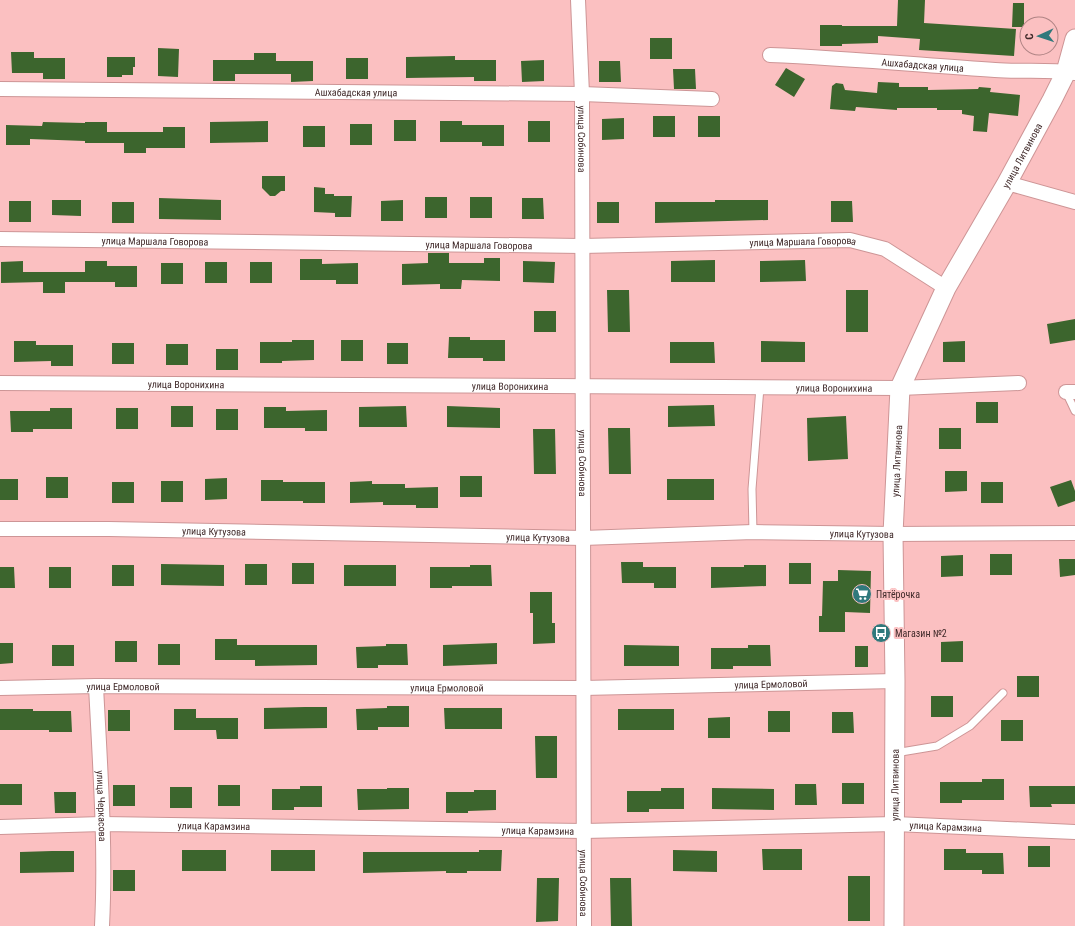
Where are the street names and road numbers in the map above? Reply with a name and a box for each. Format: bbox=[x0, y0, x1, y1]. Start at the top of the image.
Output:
street label: Ашхабадская улица bbox=[881, 57, 964, 74]
street label: Ашхабадская улица bbox=[315, 87, 398, 98]
street label: улица Собинова bbox=[576, 105, 587, 173]
street label: улица Литвинова bbox=[1000, 121, 1044, 190]
street label: улица Маршала Говорова bbox=[102, 235, 209, 248]
street label: улица Маршала Говорова bbox=[749, 235, 858, 248]
street label: улица Маршала Говорова bbox=[426, 239, 533, 251]
street label: улица Воронихина bbox=[148, 379, 225, 390]
street label: улица Воронихина bbox=[472, 381, 548, 392]
street label: улица Воронихина bbox=[796, 382, 872, 394]
street label: улица Литвинова bbox=[890, 425, 904, 497]
street label: улица Собинова bbox=[577, 429, 588, 497]
street label: улица Кутузова bbox=[182, 525, 246, 538]
street label: улица Кутузова bbox=[830, 528, 894, 540]
street label: улица Кутузова bbox=[506, 532, 570, 544]
street label: улица Ермоловой bbox=[734, 678, 808, 691]
street label: улица Ермоловой bbox=[86, 681, 160, 692]
street label: улица Ермоловой bbox=[410, 682, 484, 694]
street label: улица Литвинова bbox=[889, 749, 901, 821]
street label: улица Черкасова bbox=[94, 770, 108, 842]
street label: улица Карамзина bbox=[178, 820, 251, 832]
street label: улица Карамзина bbox=[909, 820, 982, 834]
street label: улица Карамзина bbox=[502, 825, 574, 837]
street label: улица Собинова bbox=[578, 849, 589, 917]

